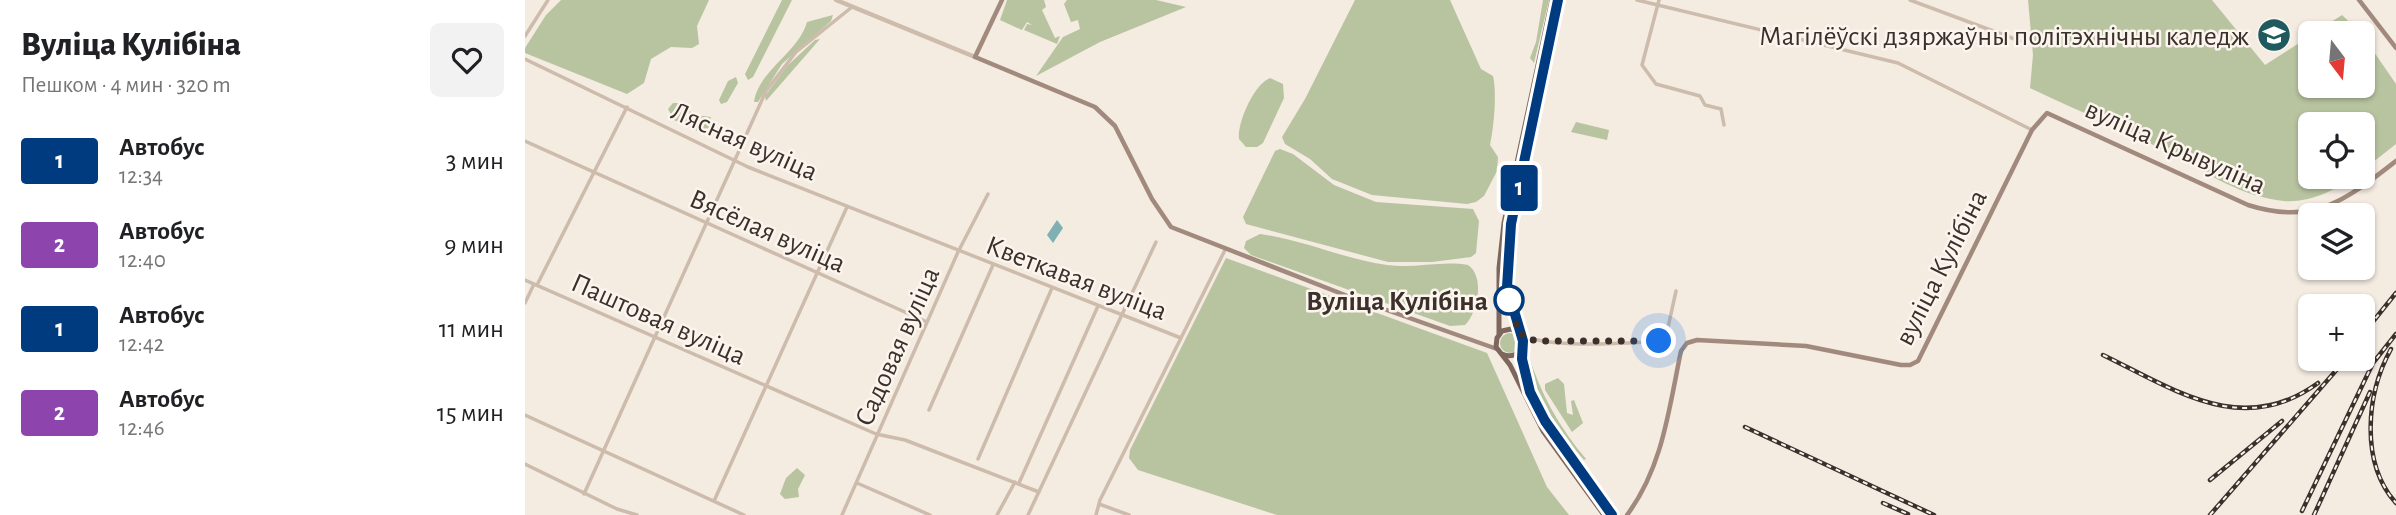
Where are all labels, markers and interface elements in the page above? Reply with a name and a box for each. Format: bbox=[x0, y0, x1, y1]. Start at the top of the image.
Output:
school or university icon: Магілёўскі дзяржаўны політэхнічны каледж bbox=[2255, 16, 2293, 54]
north arrow bbox=[2298, 21, 2375, 98]
map controls bbox=[2298, 21, 2375, 371]
button: heart bbox=[430, 23, 504, 97]
place label: Магілёўскі дзяржаўны політэхнічны каледж bbox=[1759, 23, 2249, 51]
text: Вуліца Кулібіна bbox=[21, 29, 241, 62]
text: Пешком · 4 мин · 320 m bbox=[21, 74, 231, 97]
street label: вуліца Крывуліна bbox=[2081, 95, 2270, 200]
street label: Лясная вуліца bbox=[667, 97, 822, 187]
button: locate bbox=[2298, 112, 2375, 189]
text: Автобус bbox=[119, 134, 205, 160]
text: 3 мин bbox=[446, 148, 504, 174]
text: 1 bbox=[55, 149, 64, 173]
text: 12:34 bbox=[119, 165, 163, 188]
line badge: 1 bbox=[1496, 165, 1542, 211]
text: 1 bbox=[1515, 176, 1523, 200]
street label: Вясёлая вуліца bbox=[685, 185, 850, 279]
street label: вуліца Кулібіна bbox=[1891, 186, 1993, 350]
button: layers bbox=[2298, 203, 2375, 280]
text: Автобус bbox=[119, 218, 205, 244]
street label: Кветкавая вуліца bbox=[982, 231, 1171, 326]
text: 9 мин bbox=[444, 232, 504, 258]
text: 2 bbox=[54, 233, 65, 257]
text: 12:40 bbox=[119, 249, 166, 272]
street label: Садовая вуліца bbox=[850, 263, 945, 430]
street label: Паштовая вуліца bbox=[567, 269, 750, 371]
marker: Вуліца Кулібіна bbox=[1494, 285, 1524, 315]
place label: Вуліца Кулібіна bbox=[1306, 288, 1488, 316]
button: + bbox=[2298, 294, 2375, 371]
text: Автобус bbox=[119, 302, 205, 328]
text: 11 мин bbox=[439, 316, 504, 342]
text: 1 bbox=[55, 317, 64, 341]
your location bbox=[1641, 323, 1676, 358]
text: 12:42 bbox=[119, 333, 164, 356]
text: Автобус bbox=[119, 386, 205, 412]
text: 15 мин bbox=[437, 400, 504, 426]
text: 2 bbox=[54, 401, 65, 425]
text: 12:46 bbox=[119, 417, 165, 440]

